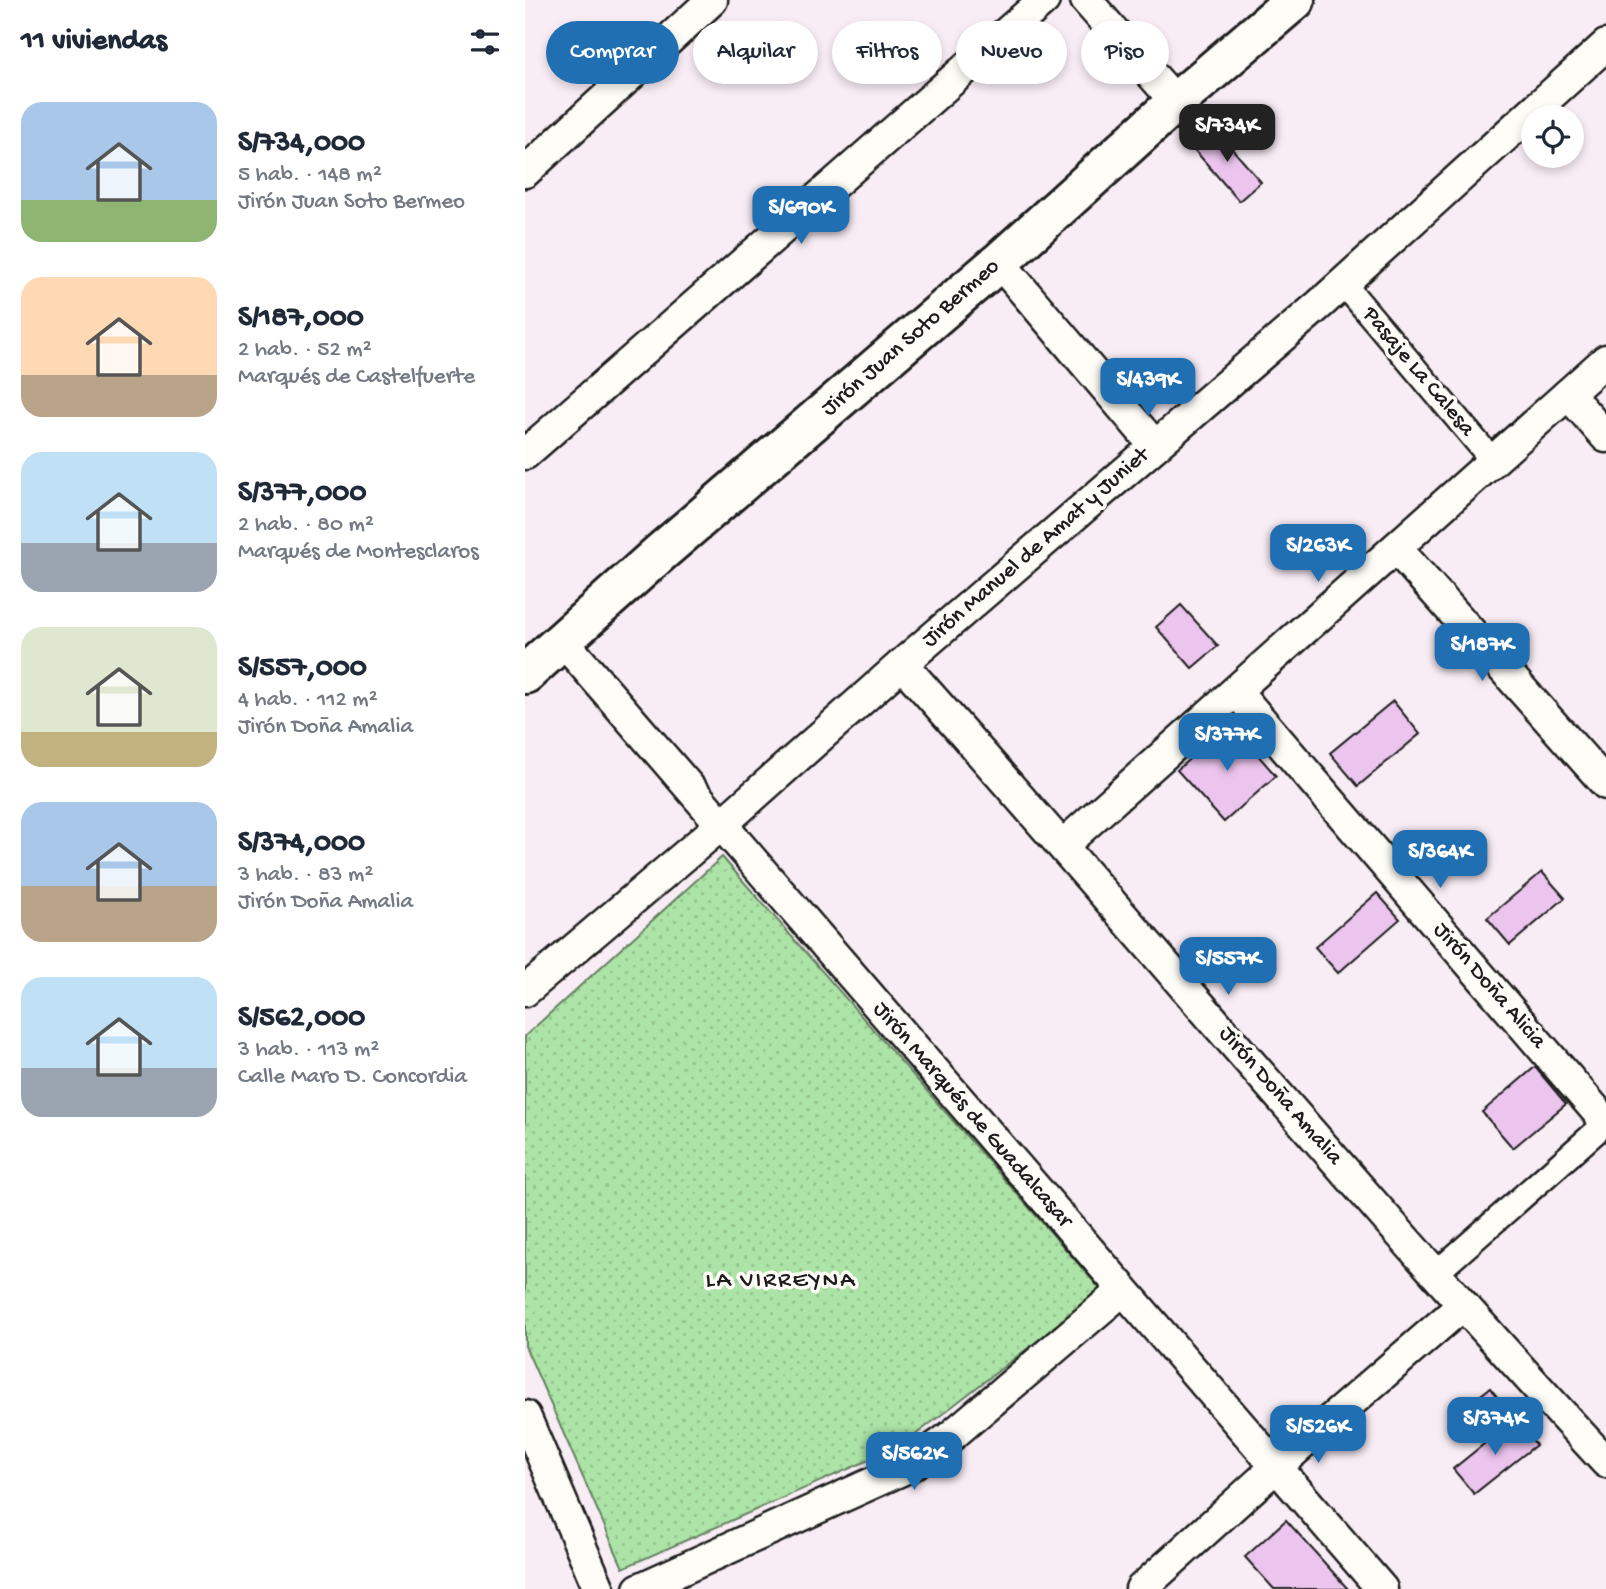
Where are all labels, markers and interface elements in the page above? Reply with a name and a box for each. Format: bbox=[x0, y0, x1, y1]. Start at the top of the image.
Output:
chip: Comprar bbox=[546, 21, 679, 84]
chip: Alquilar bbox=[693, 21, 818, 84]
chip: Filtros bbox=[832, 21, 942, 84]
chip: Nuevo bbox=[956, 21, 1067, 84]
chip: Piso bbox=[1081, 21, 1169, 84]
icon: filters bbox=[466, 23, 504, 61]
text: 11 viviendas bbox=[21, 25, 167, 60]
pin: S/734K bbox=[1170, 104, 1284, 164]
map controls bbox=[1521, 105, 1584, 168]
button: locate bbox=[1521, 105, 1584, 168]
text: S/734K bbox=[1195, 113, 1259, 140]
text: S/734,000 bbox=[238, 127, 365, 162]
icon: home bbox=[77, 130, 161, 214]
text: 5 hab. · 148 m² bbox=[238, 162, 382, 189]
pin: S/690K bbox=[744, 187, 858, 246]
text: Jirón Juan Soto Bermeo bbox=[238, 189, 465, 216]
text: S/690K bbox=[768, 195, 834, 222]
street label: Jirón Juan Soto Bermeo bbox=[816, 253, 1006, 423]
street label: Pasaje La Calesa bbox=[1355, 301, 1481, 443]
text: S/187,000 bbox=[238, 302, 364, 337]
icon: home bbox=[77, 305, 161, 389]
text: 2 hab. · 52 m² bbox=[238, 337, 372, 364]
pin: S/439K bbox=[1091, 358, 1205, 418]
text: Marqués de Castelfuerte bbox=[238, 364, 475, 391]
text: S/439K bbox=[1116, 367, 1180, 394]
street label: Jirón Manuel de Amat y Juniet bbox=[917, 441, 1156, 654]
text: S/377,000 bbox=[238, 477, 366, 512]
icon: home bbox=[77, 480, 161, 564]
text: 2 hab. · 80 m² bbox=[238, 512, 374, 539]
pin: S/263K bbox=[1261, 524, 1375, 584]
text: S/263K bbox=[1286, 533, 1350, 560]
text: Marqués de Montesclaros bbox=[238, 539, 479, 566]
pin: S/187K bbox=[1425, 624, 1539, 683]
text: S/187K bbox=[1451, 632, 1513, 659]
text: S/557,000 bbox=[238, 652, 367, 687]
icon: home bbox=[77, 655, 161, 739]
text: 4 hab. · 112 m² bbox=[238, 687, 378, 714]
text: Jirón Doña Amalia bbox=[238, 714, 413, 741]
pin: S/377K bbox=[1170, 714, 1284, 773]
text: S/377K bbox=[1195, 722, 1259, 749]
text: S/374,000 bbox=[238, 827, 365, 862]
icon: home bbox=[77, 830, 161, 914]
pin: S/364K bbox=[1383, 830, 1497, 890]
text: S/364K bbox=[1408, 839, 1472, 866]
text: 3 hab. · 83 m² bbox=[238, 862, 373, 889]
text: Jirón Doña Amalia bbox=[238, 889, 413, 916]
street label: Jirón Doña Alicia bbox=[1427, 917, 1552, 1056]
pin: S/557K bbox=[1171, 937, 1285, 997]
text: S/557K bbox=[1195, 946, 1261, 973]
street label: Jirón Marqués de Guadalcasar bbox=[866, 996, 1079, 1235]
text: S/562,000 bbox=[238, 1002, 365, 1037]
icon: home bbox=[77, 1005, 161, 1089]
street label: Jirón Doña Amalia bbox=[1212, 1021, 1348, 1172]
text: 3 hab. · 113 m² bbox=[238, 1037, 379, 1064]
text: Calle Maro D. Concordia bbox=[238, 1064, 467, 1091]
district label: LA VIRREYNA bbox=[706, 1267, 856, 1296]
pin: S/374K bbox=[1438, 1398, 1552, 1457]
pin: S/526K bbox=[1261, 1406, 1375, 1465]
text: S/374K bbox=[1463, 1406, 1527, 1433]
text: S/526K bbox=[1286, 1414, 1350, 1441]
pin: S/562K bbox=[857, 1432, 971, 1492]
text: S/562K bbox=[882, 1441, 946, 1468]

